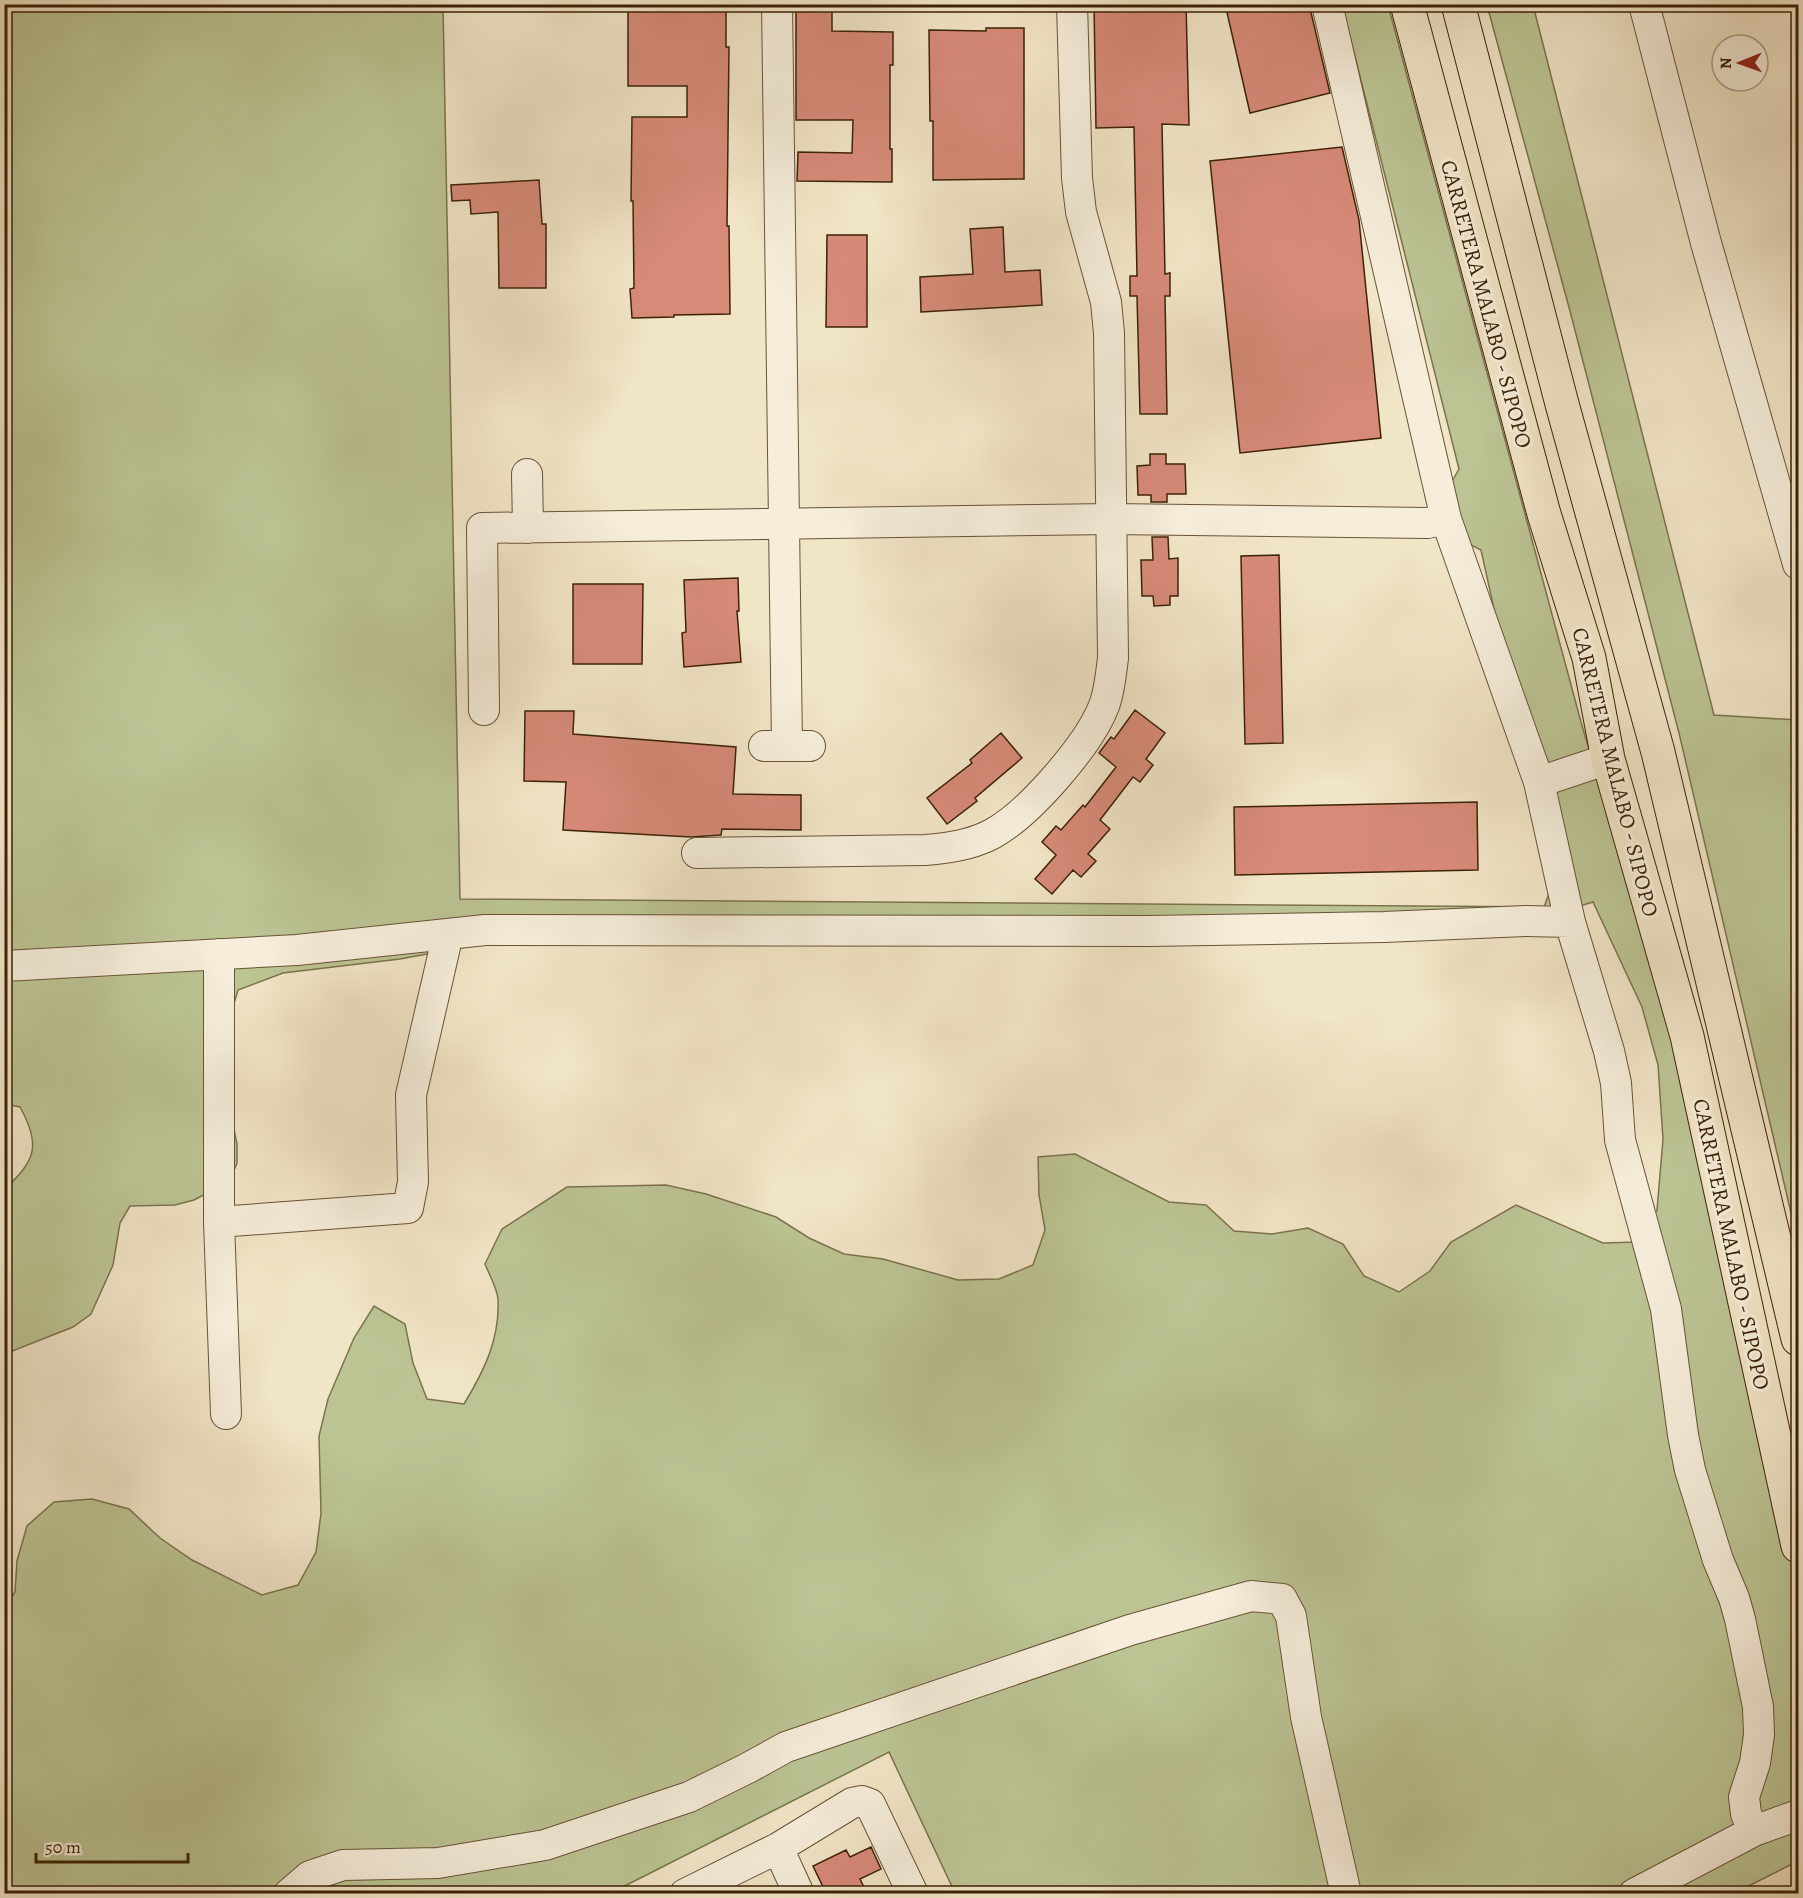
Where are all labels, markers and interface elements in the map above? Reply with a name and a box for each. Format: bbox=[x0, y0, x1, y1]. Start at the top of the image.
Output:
north arrow bbox=[1710, 33, 1770, 93]
text: N bbox=[1715, 57, 1737, 69]
street label: CARRETERA MALABO - SIPOPO bbox=[1433, 157, 1539, 452]
street label: CARRETERA MALABO - SIPOPO bbox=[1565, 625, 1666, 920]
street label: CARRETERA MALABO - SIPOPO bbox=[1685, 1096, 1777, 1393]
scale bar bbox=[36, 1826, 188, 1864]
text: 50 m bbox=[45, 1835, 81, 1859]

